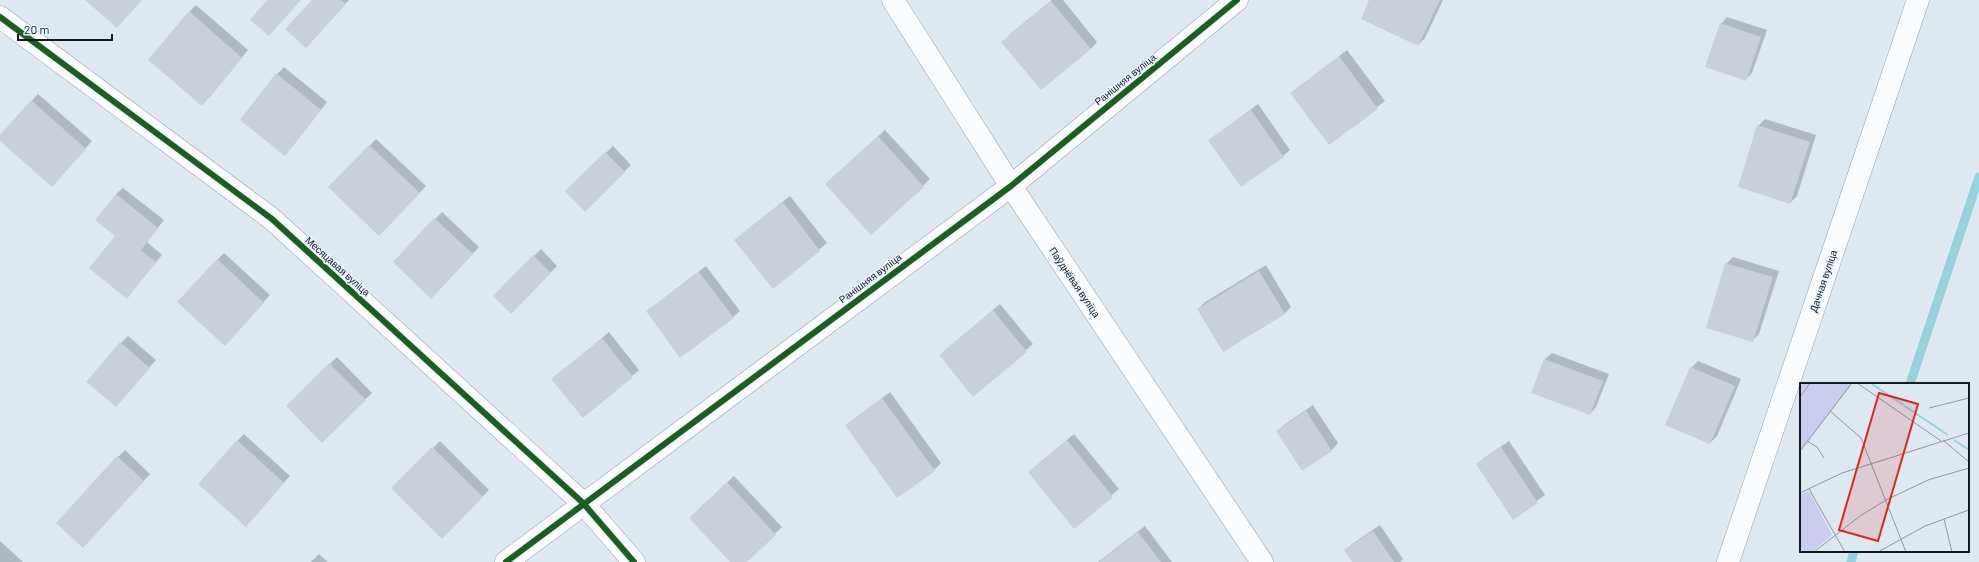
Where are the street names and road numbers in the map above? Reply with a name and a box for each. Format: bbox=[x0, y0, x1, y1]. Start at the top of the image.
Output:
street label: Ранішняя вуліца bbox=[1092, 50, 1158, 107]
street label: Месяцавая вуліца bbox=[303, 234, 373, 299]
street label: Паўднёвая вуліца bbox=[1047, 245, 1103, 320]
street label: Дачная вуліца bbox=[1807, 248, 1839, 314]
street label: Ранішняя вуліца bbox=[836, 250, 904, 305]

